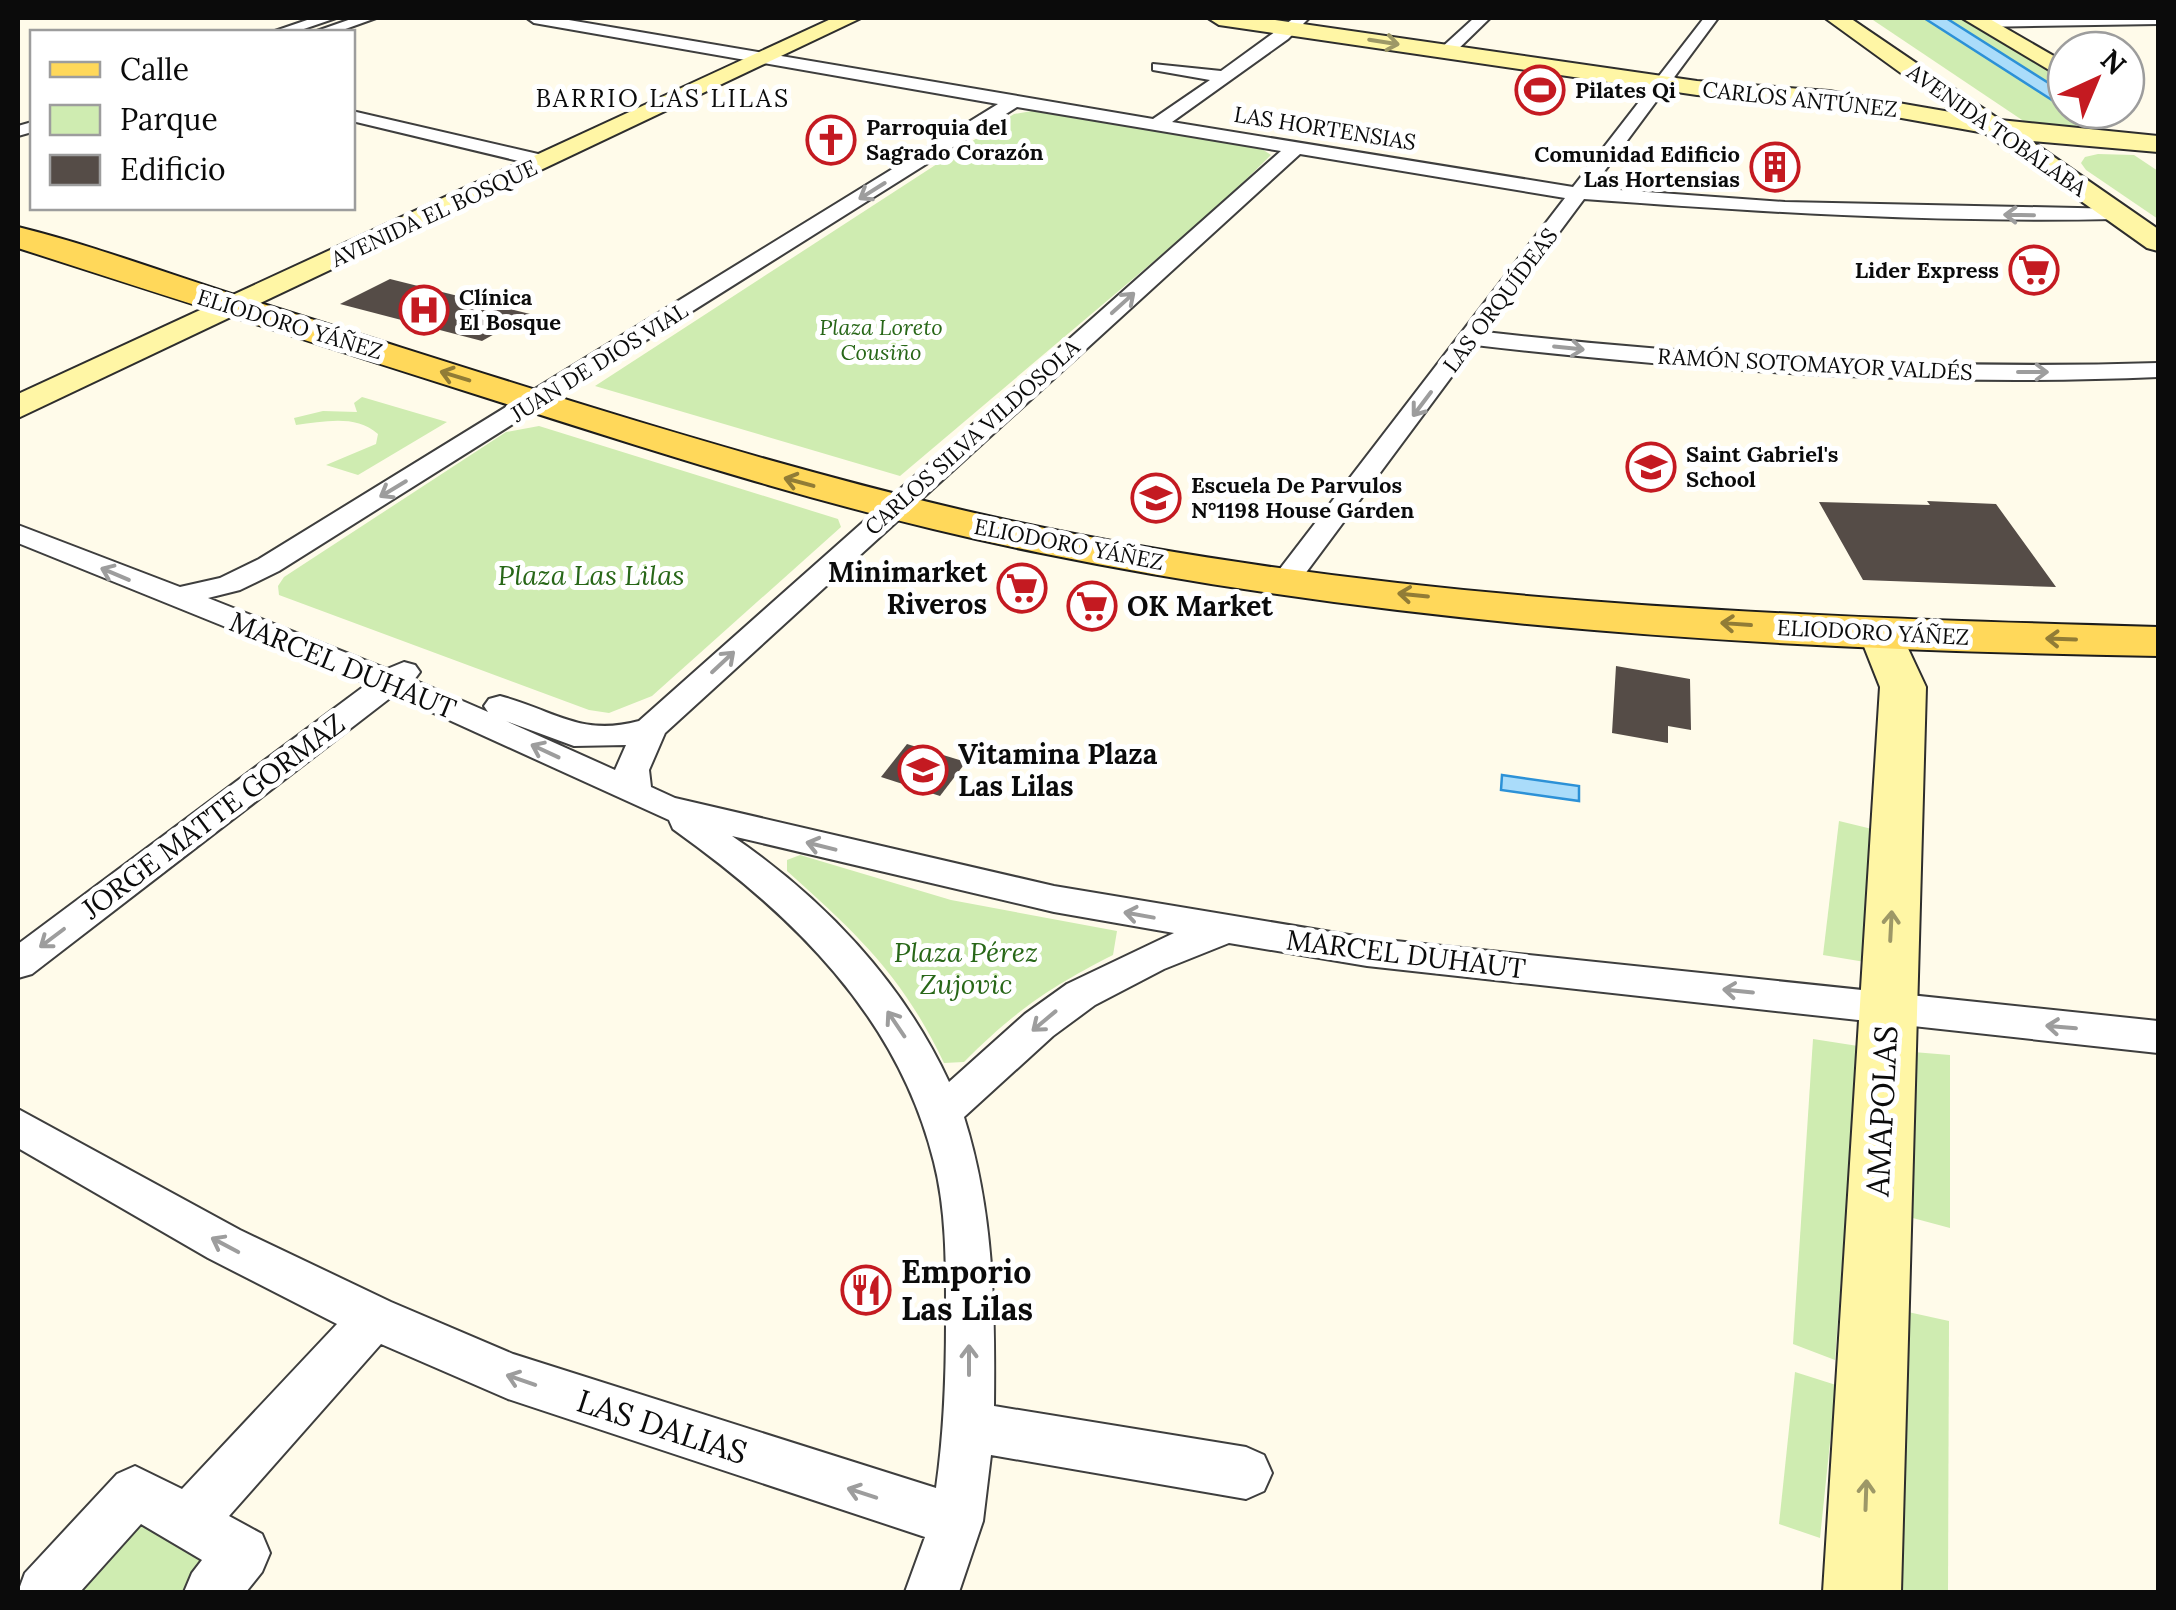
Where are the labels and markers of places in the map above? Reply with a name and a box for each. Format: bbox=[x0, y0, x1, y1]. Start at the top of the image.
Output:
sports icon: Pilates Qi bbox=[1514, 64, 1566, 116]
place label: Pilates Qi bbox=[1575, 76, 1676, 104]
place label: Parroquia del Sagrado Corazón bbox=[866, 113, 1044, 166]
church icon: Parroquia del Sagrado Corazón bbox=[805, 114, 857, 166]
place label: Comunidad Edificio Las Hortensias bbox=[1534, 140, 1740, 193]
building icon: Comunidad Edificio Las Hortensias bbox=[1749, 141, 1801, 193]
supermarket icon: Lider Express bbox=[2008, 244, 2060, 296]
place label: Lider Express bbox=[1855, 256, 1999, 284]
place label: Clínica El Bosque bbox=[459, 283, 561, 336]
hospital icon: Clínica El Bosque bbox=[398, 284, 450, 336]
place label: Saint Gabriel's School bbox=[1686, 440, 1838, 493]
school or university icon: Saint Gabriel's School bbox=[1625, 441, 1677, 493]
place label: Escuela De Parvulos N°1198 House Garden bbox=[1191, 471, 1414, 524]
school or university icon: Escuela De Parvulos N°1198 House Garden bbox=[1130, 472, 1182, 524]
place label: Minimarket Riveros bbox=[828, 554, 987, 622]
supermarket icon: Minimarket Riveros bbox=[996, 562, 1048, 614]
supermarket icon: OK Market bbox=[1066, 580, 1118, 632]
place label: OK Market bbox=[1127, 588, 1273, 624]
place label: Vitamina Plaza Las Lilas bbox=[958, 736, 1158, 804]
school or university icon: Vitamina Plaza Las Lilas bbox=[897, 744, 949, 796]
place label: Emporio Las Lilas bbox=[901, 1251, 1033, 1329]
restaurant icon: Emporio Las Lilas bbox=[840, 1264, 892, 1316]

